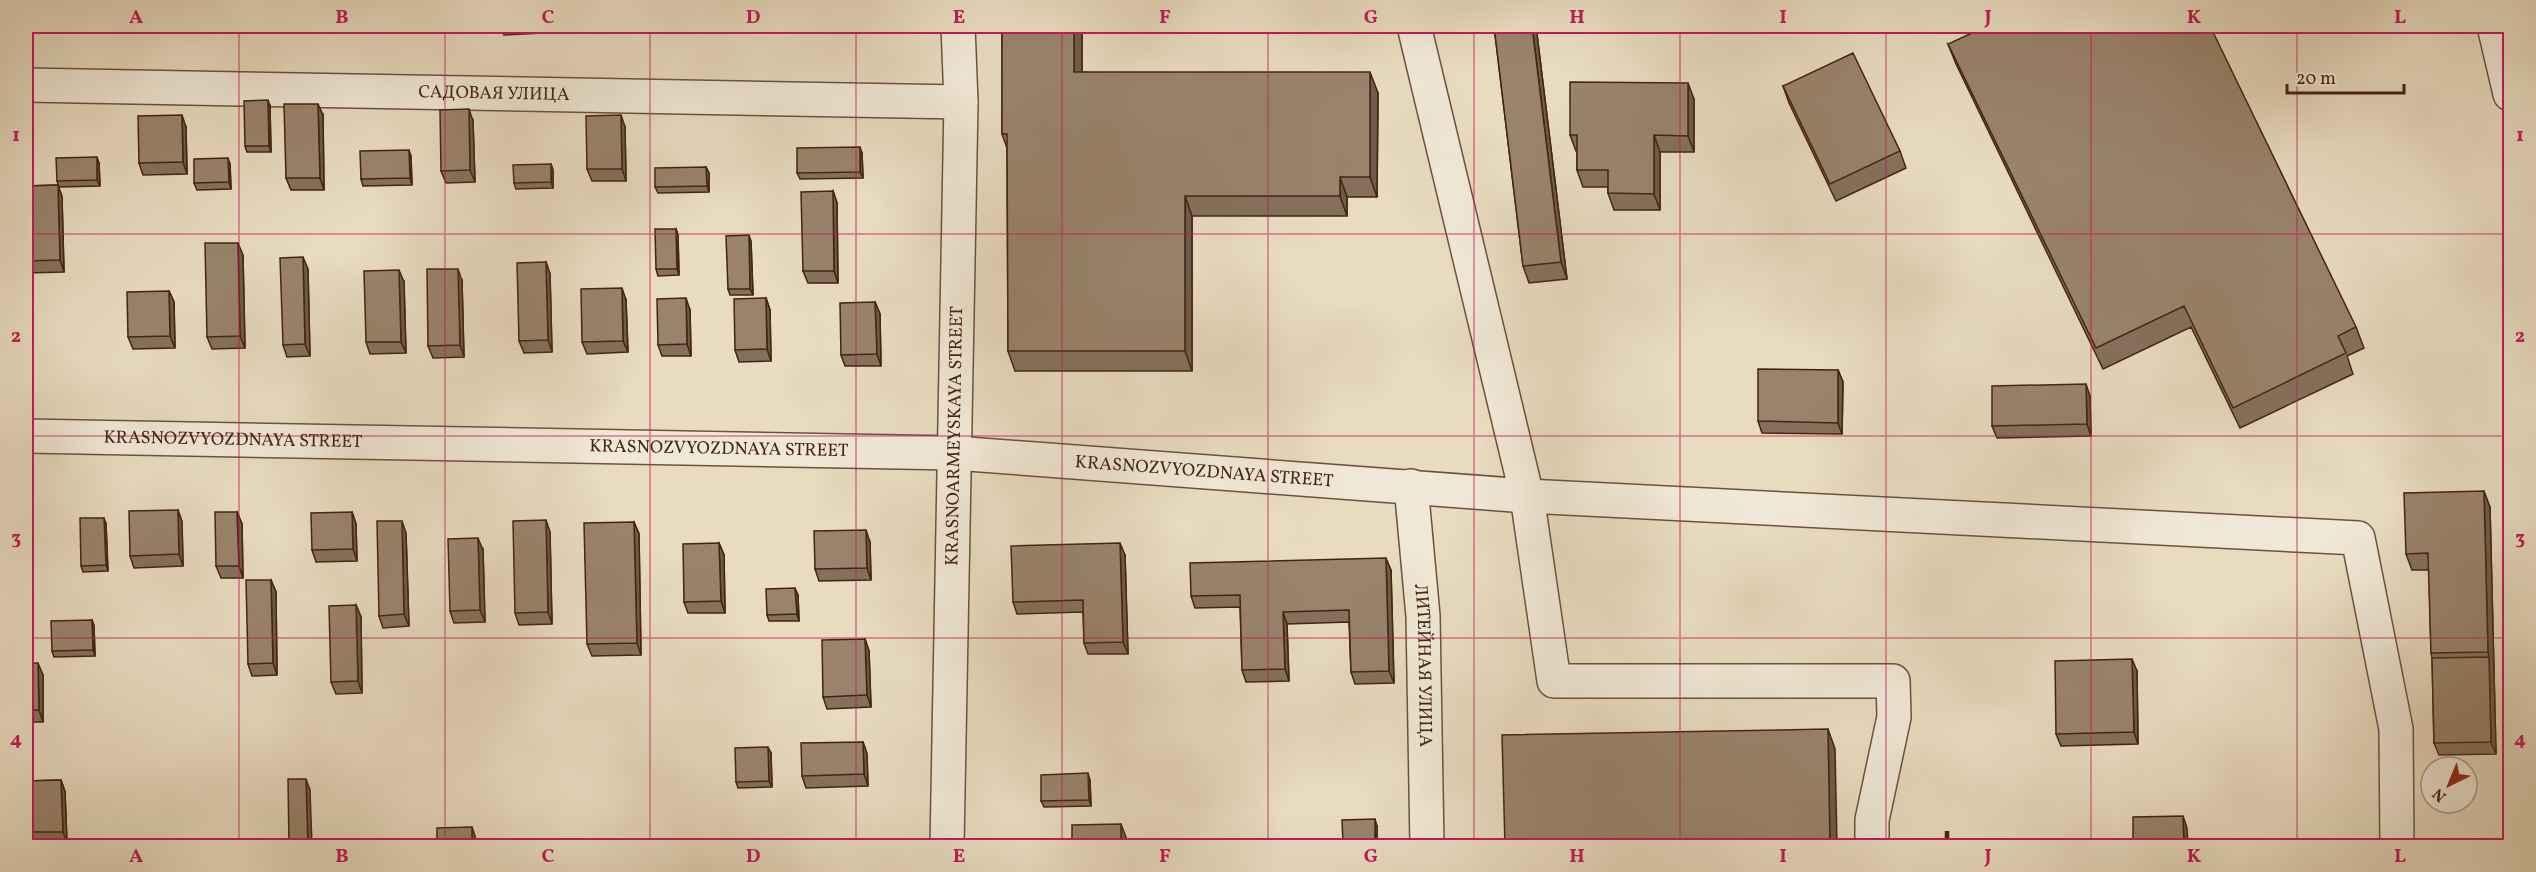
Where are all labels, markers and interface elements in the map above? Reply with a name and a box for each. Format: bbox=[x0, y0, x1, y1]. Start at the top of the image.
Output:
text: A bbox=[129, 4, 143, 32]
text: B bbox=[335, 4, 349, 32]
text: C bbox=[542, 4, 555, 32]
text: D bbox=[746, 4, 760, 32]
text: E bbox=[953, 4, 965, 32]
text: F bbox=[1159, 4, 1171, 32]
text: G bbox=[1364, 4, 1378, 32]
text: H bbox=[1569, 4, 1585, 32]
text: I bbox=[1779, 4, 1787, 32]
text: J bbox=[1983, 4, 1992, 32]
text: K bbox=[2187, 4, 2202, 32]
text: L bbox=[2394, 4, 2406, 32]
scale bar bbox=[2287, 57, 2404, 95]
text: 20 m bbox=[2296, 67, 2336, 92]
street label: САДОВАЯ УЛИЦА bbox=[418, 80, 570, 107]
text: 1 bbox=[12, 122, 20, 150]
text: 1 bbox=[2516, 122, 2524, 150]
street label: KRASNOARMEYSKAYA STREET bbox=[940, 306, 970, 566]
text: 2 bbox=[11, 323, 21, 351]
text: 2 bbox=[2515, 323, 2525, 351]
street label: KRASNOZVYOZDNAYA STREET bbox=[103, 425, 363, 455]
street label: KRASNOZVYOZDNAYA STREET bbox=[589, 434, 849, 464]
street label: KRASNOZVYOZDNAYA STREET bbox=[1074, 450, 1335, 494]
text: 3 bbox=[11, 525, 21, 553]
text: 3 bbox=[2515, 525, 2525, 553]
street label: ЛИТЕЙНАЯ УЛИЦА bbox=[1408, 583, 1438, 748]
text: 4 bbox=[10, 726, 22, 754]
text: 4 bbox=[2514, 726, 2526, 754]
north arrow bbox=[2419, 755, 2479, 815]
text: N bbox=[2428, 782, 2452, 807]
text: A bbox=[129, 843, 143, 871]
text: B bbox=[335, 843, 349, 871]
text: C bbox=[542, 843, 555, 871]
text: D bbox=[746, 843, 760, 871]
text: E bbox=[953, 843, 965, 871]
text: F bbox=[1159, 843, 1171, 871]
text: G bbox=[1364, 843, 1378, 871]
text: H bbox=[1569, 843, 1585, 871]
text: I bbox=[1779, 843, 1787, 871]
text: J bbox=[1983, 843, 1992, 871]
text: K bbox=[2187, 843, 2202, 871]
text: L bbox=[2394, 843, 2406, 871]

